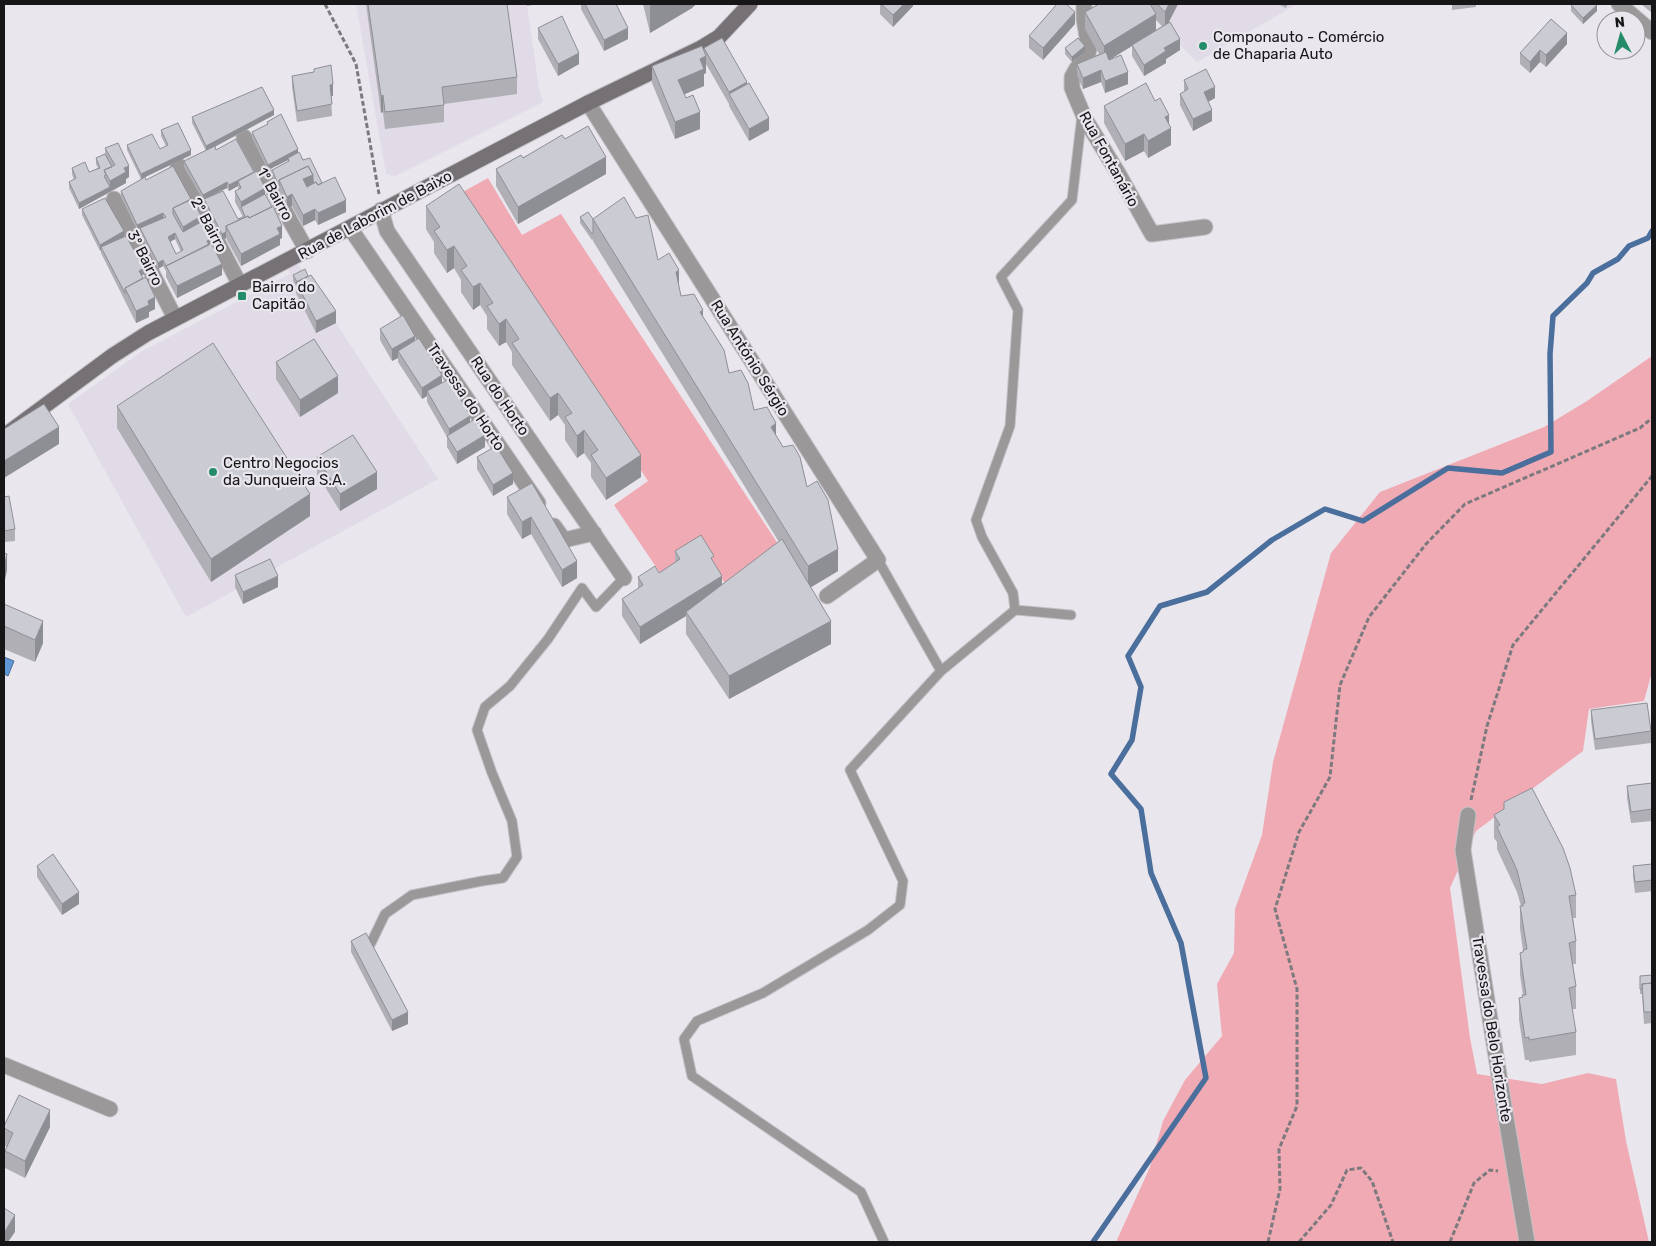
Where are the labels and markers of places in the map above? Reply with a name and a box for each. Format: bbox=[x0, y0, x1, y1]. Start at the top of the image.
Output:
place label: Componauto - Comércio de Chaparia Auto bbox=[1213, 28, 1384, 63]
marker: Componauto - Comércio de Chaparia Auto bbox=[1197, 40, 1209, 52]
place label: Bairro do Capitão bbox=[252, 278, 315, 313]
marker: Bairro do Capitão bbox=[236, 290, 248, 302]
place label: Centro Negocios da Junqueira S.A. bbox=[223, 454, 346, 489]
marker: Centro Negocios da Junqueira S.A. bbox=[207, 466, 219, 478]

